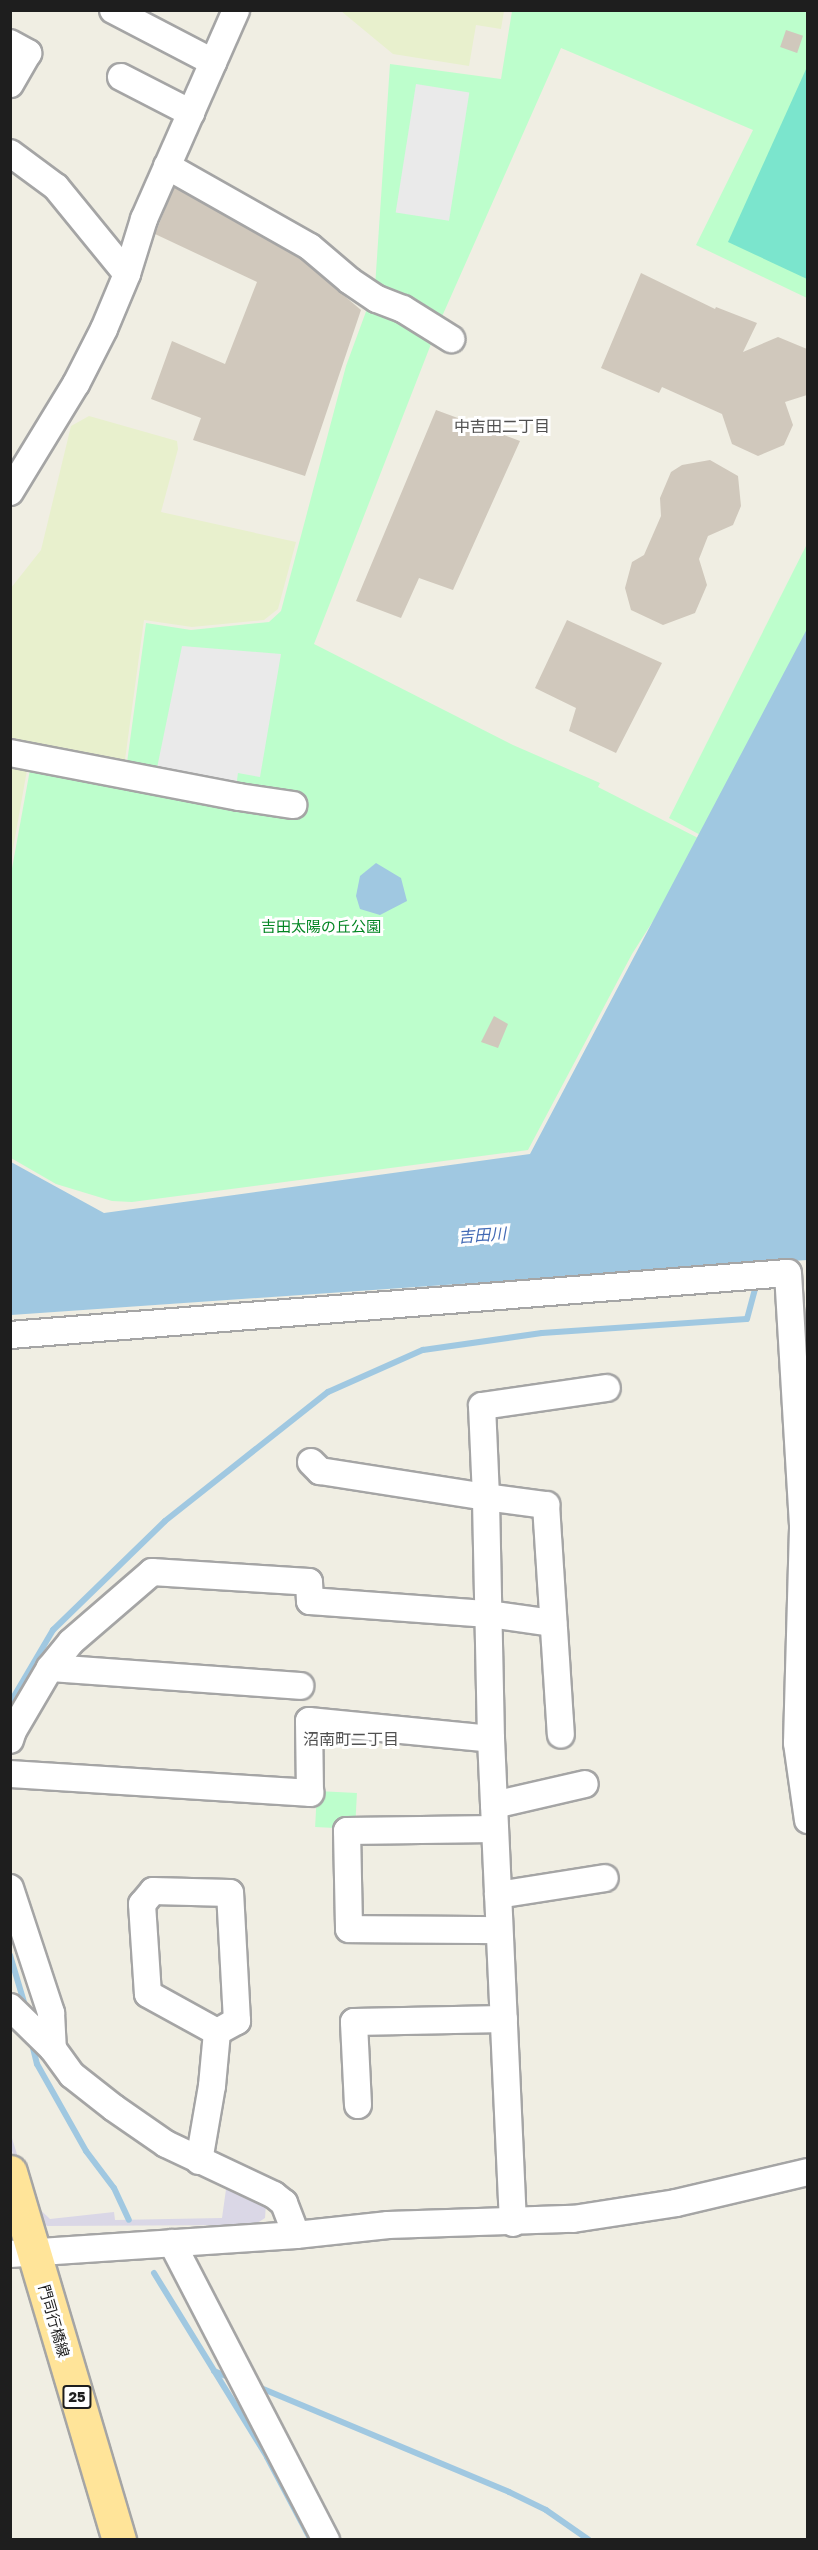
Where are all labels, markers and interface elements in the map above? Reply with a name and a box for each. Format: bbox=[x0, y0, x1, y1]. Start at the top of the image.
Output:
district label: 中吉田二丁目 bbox=[454, 416, 550, 436]
park label: 吉田太陽の丘公園 bbox=[261, 918, 381, 936]
water label: 吉田川 bbox=[457, 1224, 507, 1246]
district label: 沼南町二丁目 bbox=[303, 1729, 399, 1749]
street label: 門司行橋線 bbox=[35, 2282, 73, 2360]
road number: 25 bbox=[62, 2386, 92, 2408]

